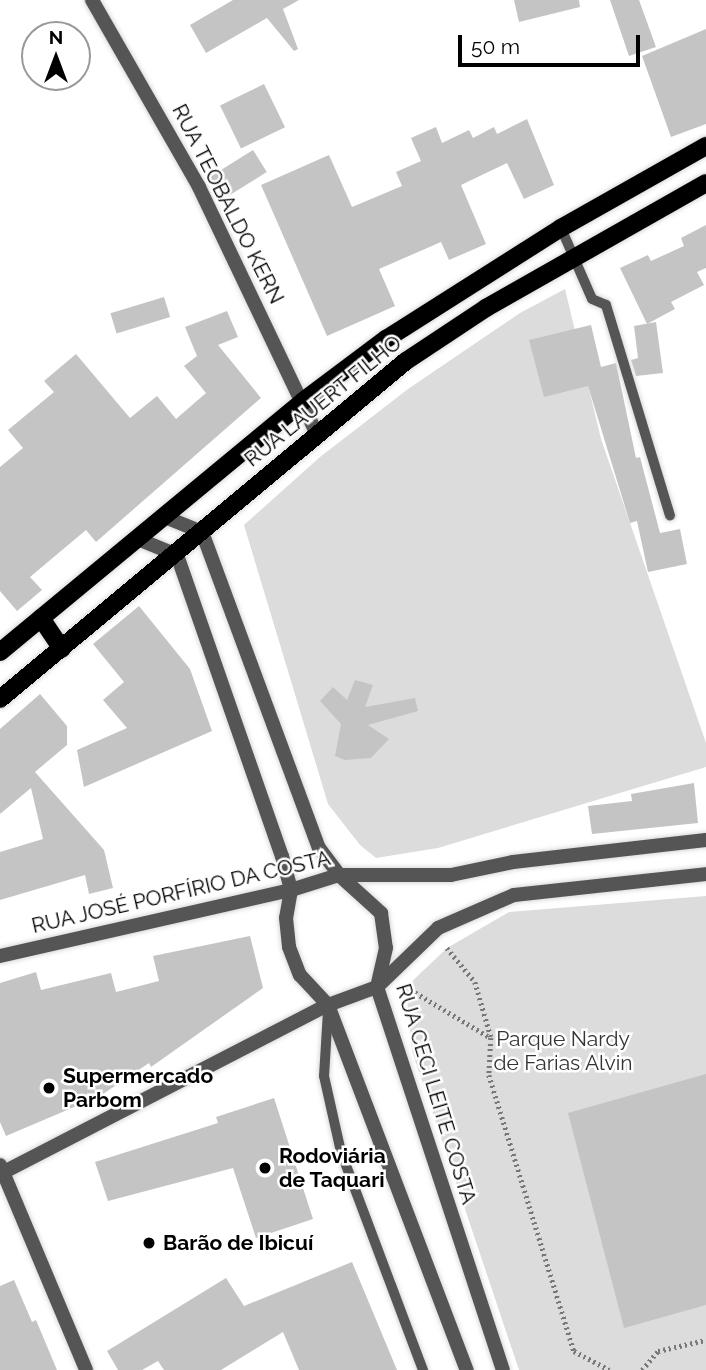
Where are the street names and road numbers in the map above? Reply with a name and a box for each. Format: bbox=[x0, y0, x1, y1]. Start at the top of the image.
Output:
street label: RUA TEOBALDO KERN bbox=[166, 99, 290, 309]
street label: RUA LAUERT FILHO bbox=[239, 330, 407, 472]
street label: RUA JOSÉ PORFÍRIO DA COSTA bbox=[28, 845, 334, 939]
street label: RUA CECI LEITE COSTA bbox=[390, 980, 482, 1208]

